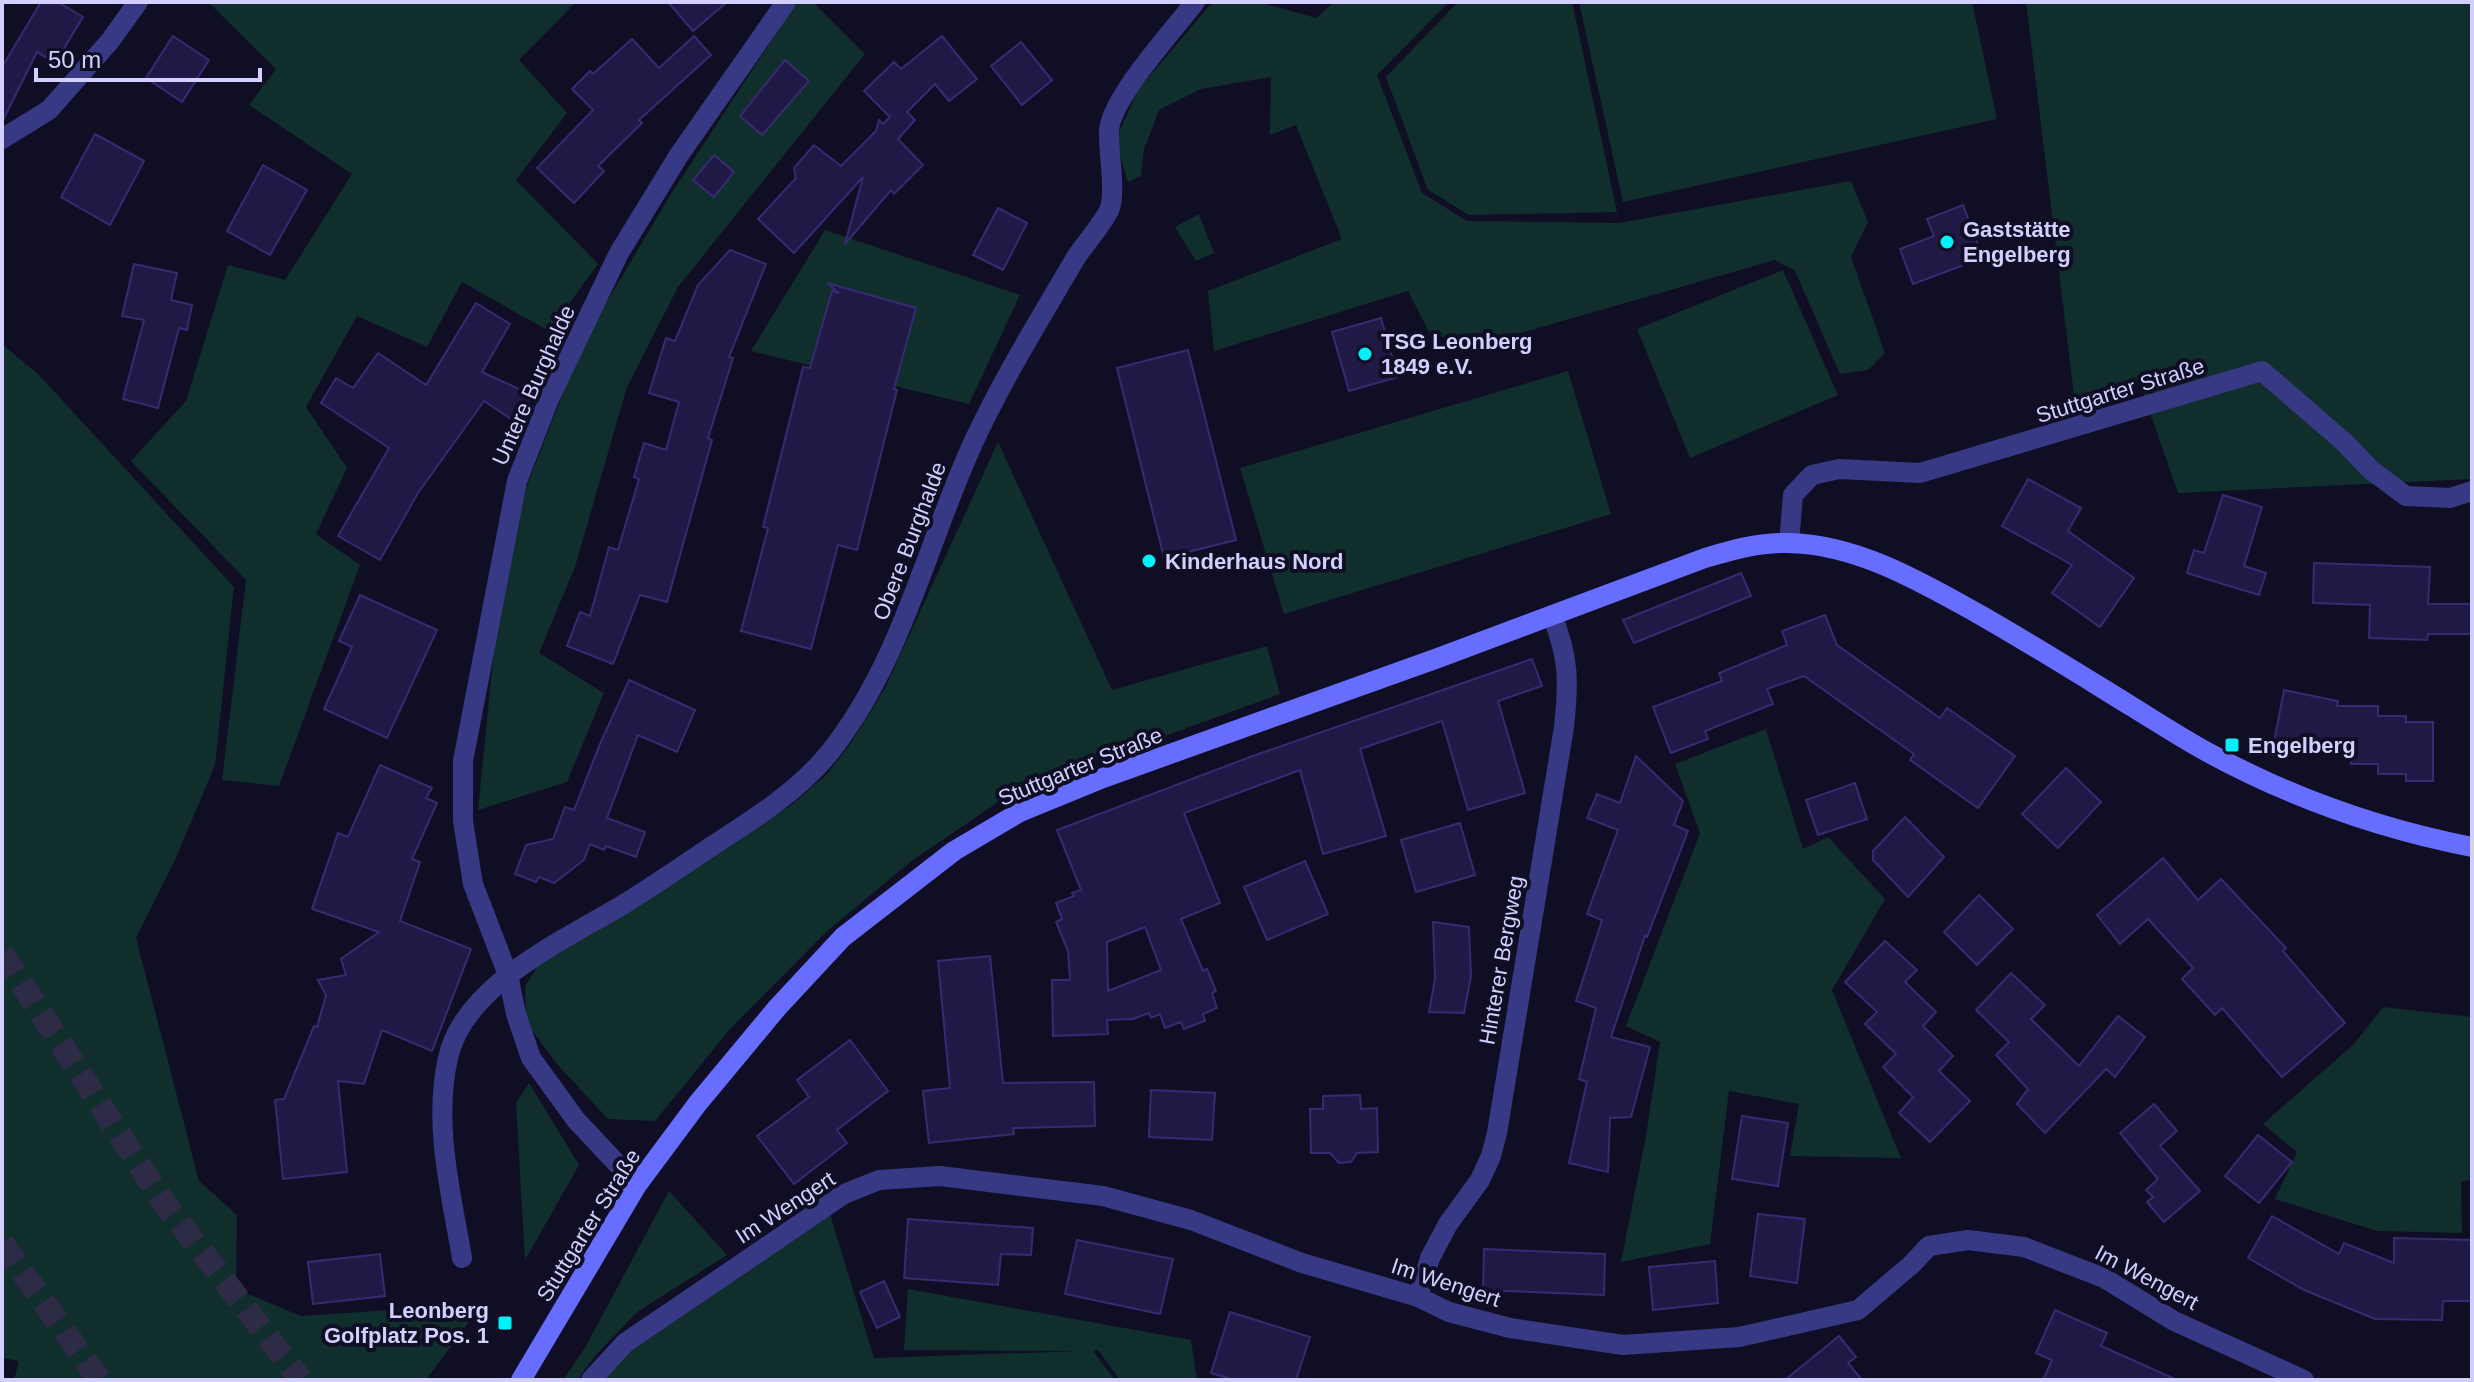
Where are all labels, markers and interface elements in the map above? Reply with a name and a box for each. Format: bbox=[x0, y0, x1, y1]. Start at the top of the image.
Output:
scale bar bbox=[36, 32, 260, 82]
text: 50 m bbox=[48, 46, 101, 73]
place label: Gaststätte Engelberg bbox=[1963, 217, 2071, 267]
marker: Gaststätte Engelberg bbox=[1938, 233, 1956, 251]
street label: Untere Burghalde bbox=[487, 301, 580, 469]
place label: TSG Leonberg 1849 e.V. bbox=[1381, 329, 1533, 379]
marker: TSG Leonberg 1849 e.V. bbox=[1356, 345, 1374, 363]
street label: Stuttgarter Straße bbox=[2033, 353, 2207, 428]
street label: Obere Burghalde bbox=[868, 458, 951, 624]
place label: Kinderhaus Nord bbox=[1165, 549, 1343, 574]
marker: Kinderhaus Nord bbox=[1140, 552, 1158, 570]
street label: Stuttgarter Straße bbox=[994, 722, 1166, 811]
place label: Engelberg bbox=[2248, 733, 2356, 758]
marker: Engelberg bbox=[2223, 736, 2241, 754]
street label: Hinterer Bergweg bbox=[1474, 874, 1529, 1047]
street label: Stuttgarter Straße bbox=[531, 1144, 645, 1306]
street label: Im Wengert bbox=[731, 1166, 840, 1249]
street label: Im Wengert bbox=[2091, 1240, 2203, 1315]
street label: Im Wengert bbox=[1388, 1253, 1504, 1312]
place label: Leonberg Golfplatz Pos. 1 bbox=[324, 1298, 489, 1348]
marker: Leonberg Golfplatz Pos. 1 bbox=[496, 1314, 514, 1332]

